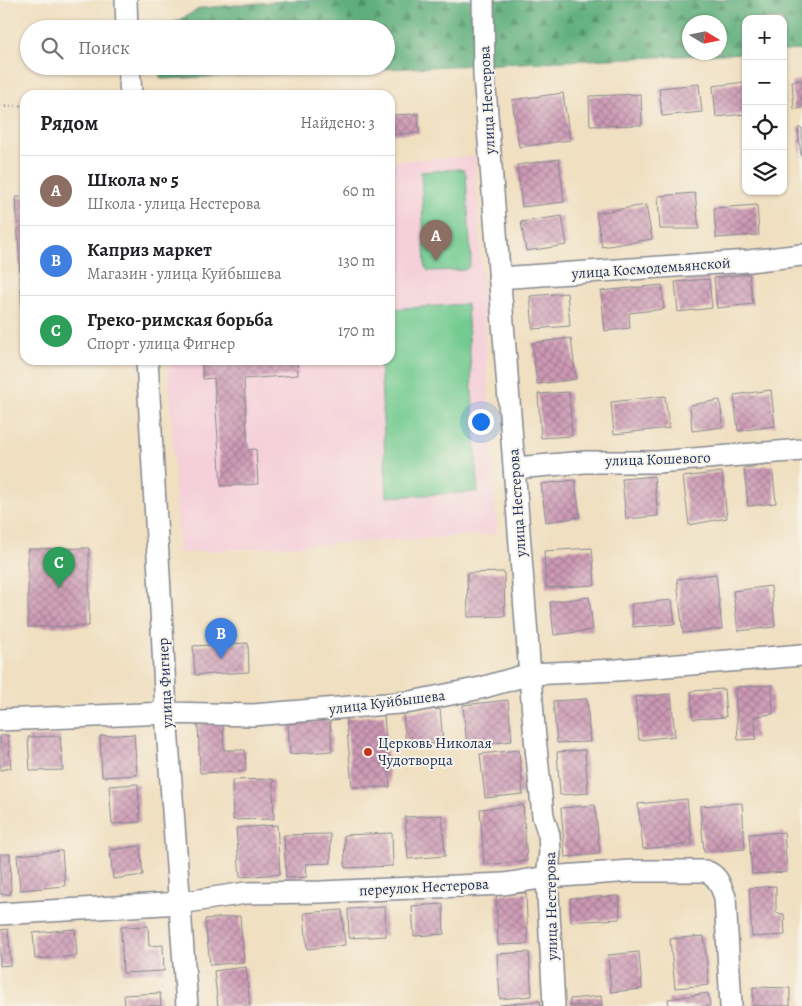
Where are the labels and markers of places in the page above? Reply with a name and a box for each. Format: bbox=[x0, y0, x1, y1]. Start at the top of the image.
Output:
pin: A bbox=[420, 220, 452, 261]
pin: C bbox=[43, 547, 75, 588]
pin: B bbox=[205, 618, 237, 659]
place label: Церковь Николая Чудотворца bbox=[378, 733, 492, 770]
marker: Церковь Николая Чудотворца bbox=[362, 746, 374, 758]

